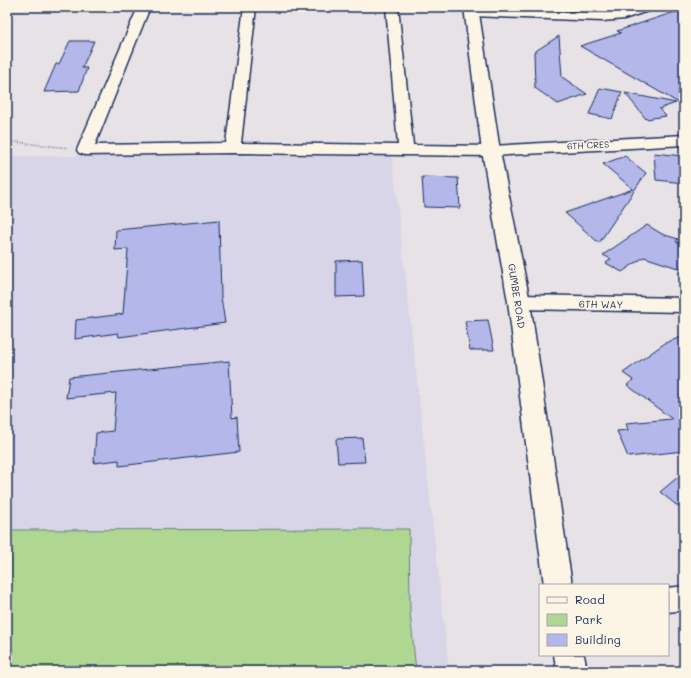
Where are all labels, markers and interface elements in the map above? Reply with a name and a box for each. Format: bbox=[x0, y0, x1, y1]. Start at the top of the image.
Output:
street label: 6TH CRES bbox=[567, 138, 609, 152]
street label: GUMBE ROAD bbox=[505, 263, 529, 329]
street label: 6TH WAY bbox=[579, 297, 623, 311]
legend bbox=[539, 584, 669, 656]
text: Road bbox=[575, 591, 605, 607]
text: Park bbox=[575, 611, 602, 627]
text: Building bbox=[575, 631, 621, 647]

